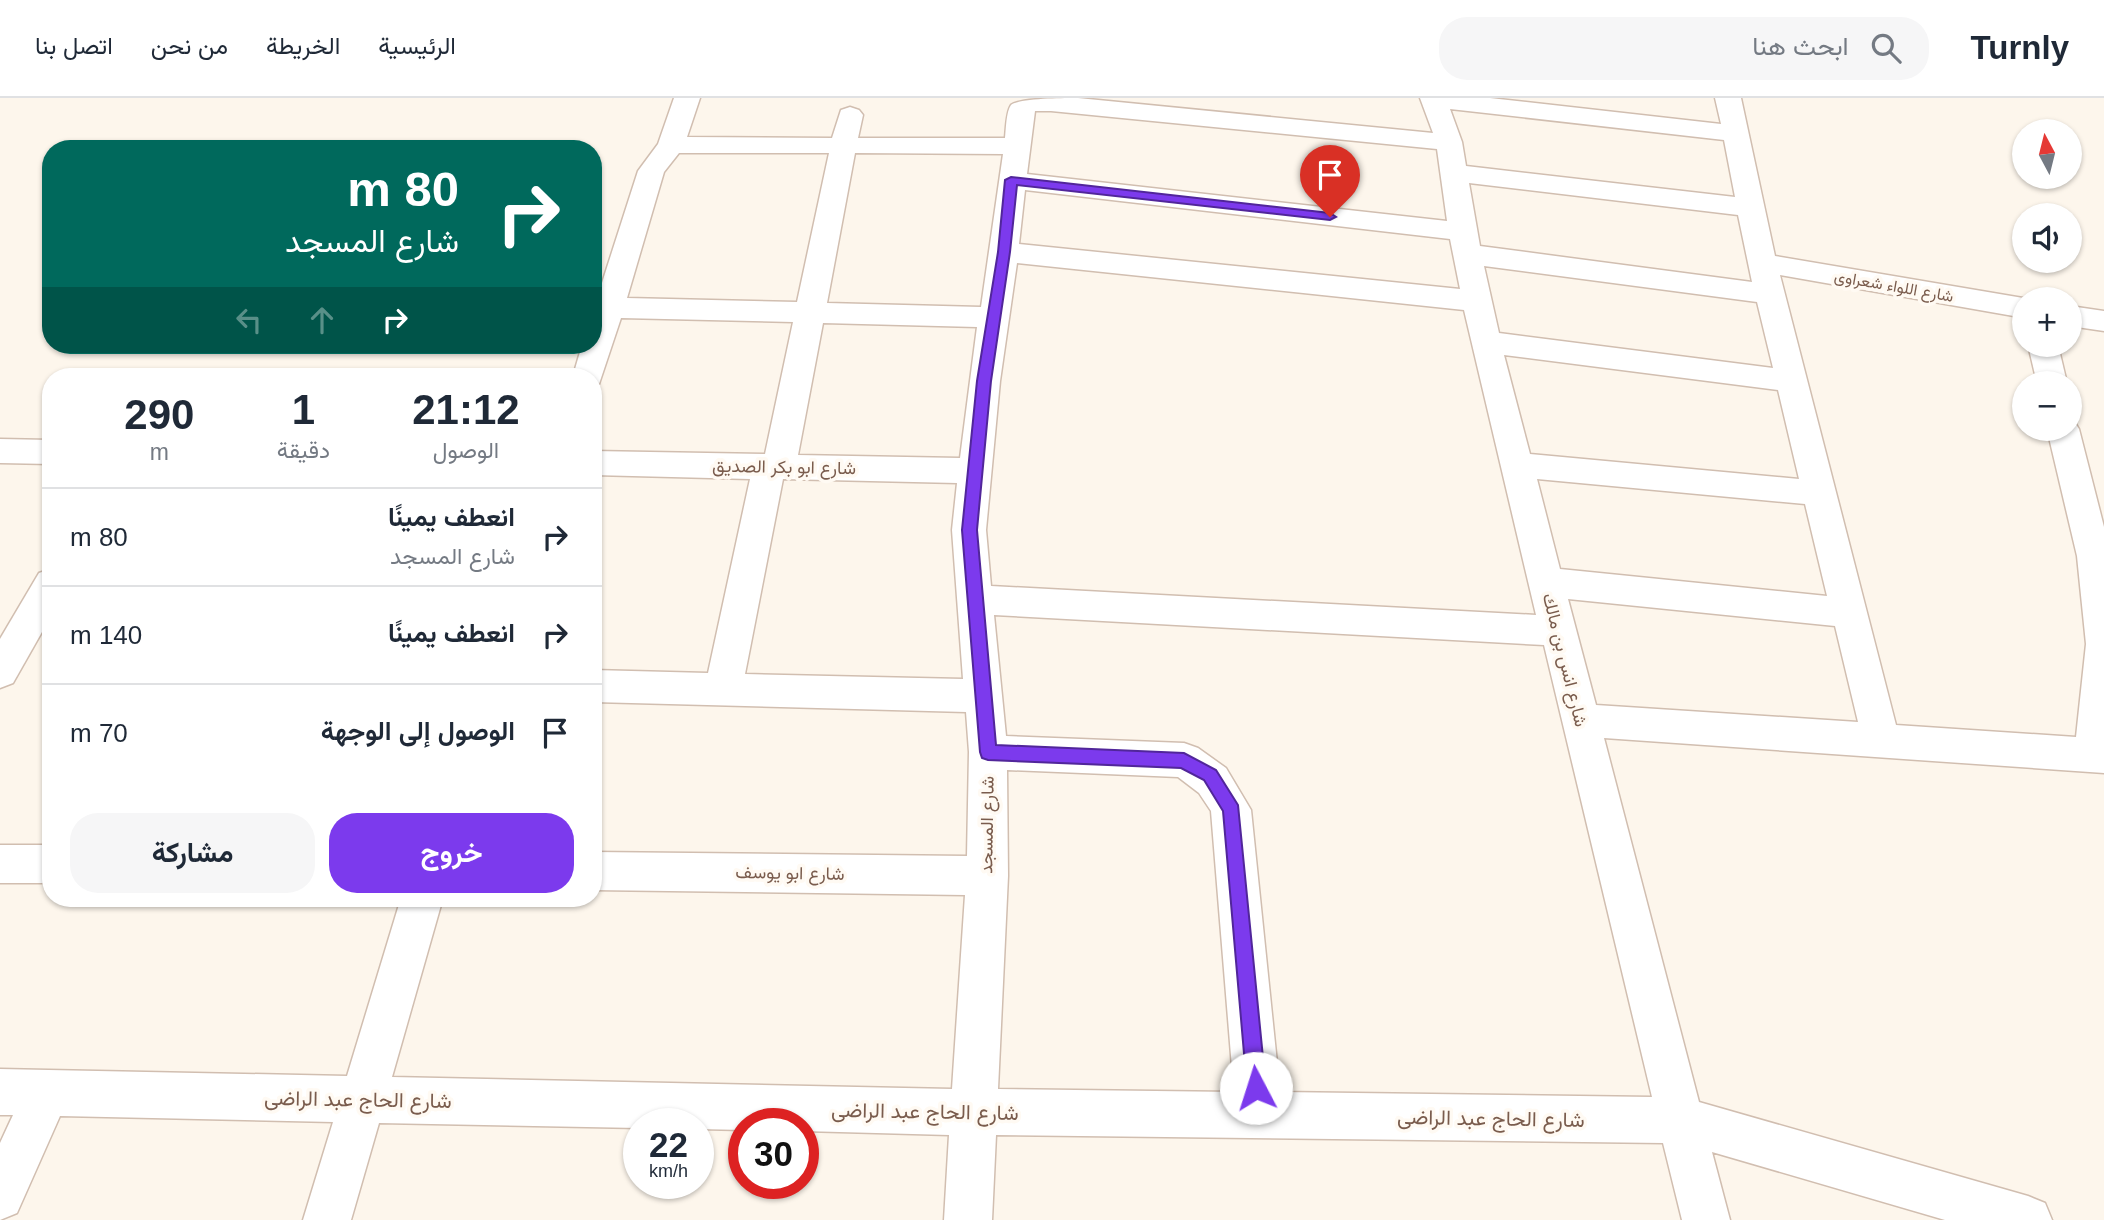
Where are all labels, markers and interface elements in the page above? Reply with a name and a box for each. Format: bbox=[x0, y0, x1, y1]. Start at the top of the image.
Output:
search box bbox=[1439, 17, 1929, 80]
icon: search bbox=[1867, 29, 1905, 67]
text: Turnly bbox=[1971, 29, 2069, 66]
text: ابحث هنا bbox=[1752, 31, 1849, 61]
text: اتصل بنا bbox=[35, 32, 113, 59]
text: من نحن bbox=[151, 32, 228, 59]
text: الخريطة bbox=[266, 32, 340, 59]
text: الرئيسية bbox=[378, 32, 456, 59]
north arrow bbox=[2012, 119, 2082, 189]
map controls bbox=[2012, 119, 2082, 441]
pin bbox=[1300, 145, 1360, 217]
icon: arrive bbox=[1311, 156, 1349, 194]
text: 80 m bbox=[347, 162, 459, 216]
icon: right bbox=[483, 168, 574, 259]
button: sound bbox=[2012, 203, 2082, 273]
text: شارع المسجد bbox=[285, 223, 459, 259]
street label: شارع اللواء شعراوى bbox=[1833, 267, 1955, 308]
button: + bbox=[2012, 287, 2082, 357]
icon: left bbox=[230, 301, 268, 339]
icon: ahead bbox=[303, 301, 341, 339]
icon: right bbox=[376, 301, 414, 339]
button: − bbox=[2012, 371, 2082, 441]
text: 1 bbox=[292, 386, 315, 433]
text: 21:12 bbox=[412, 386, 520, 433]
text: 290 bbox=[124, 391, 194, 438]
text: دقيقة bbox=[277, 437, 330, 463]
text: الوصول bbox=[433, 437, 499, 463]
text: m bbox=[150, 439, 169, 465]
street label: شارع ابو بكر الصديق bbox=[712, 456, 856, 480]
text: انعطف يمينًا bbox=[388, 502, 515, 532]
icon: right bbox=[536, 518, 574, 556]
text: 80 m bbox=[70, 522, 128, 552]
text: شارع المسجد bbox=[390, 543, 515, 569]
street label: شارع انس بن مالك bbox=[1537, 591, 1591, 729]
icon: right bbox=[536, 616, 574, 654]
text: انعطف يمينًا bbox=[388, 618, 515, 648]
text: 140 m bbox=[70, 620, 142, 650]
icon: arrive bbox=[536, 714, 574, 752]
text: الوصول إلى الوجهة bbox=[321, 716, 515, 746]
text: 70 m bbox=[70, 718, 128, 748]
street label: شارع المسجد bbox=[976, 776, 1000, 874]
button: مشاركة bbox=[70, 813, 315, 893]
button: خروج bbox=[329, 813, 574, 893]
street label: شارع ابو يوسف bbox=[735, 862, 845, 886]
position arrow bbox=[1219, 1051, 1293, 1125]
street label: شارع الحاج عبد الراضى bbox=[264, 1086, 452, 1115]
street label: شارع الحاج عبد الراضى bbox=[831, 1098, 1019, 1127]
street label: شارع الحاج عبد الراضى bbox=[1397, 1105, 1585, 1134]
speed limit sign: 30 bbox=[728, 1108, 819, 1199]
text: 22 bbox=[649, 1125, 688, 1164]
text: km/h bbox=[649, 1161, 688, 1181]

